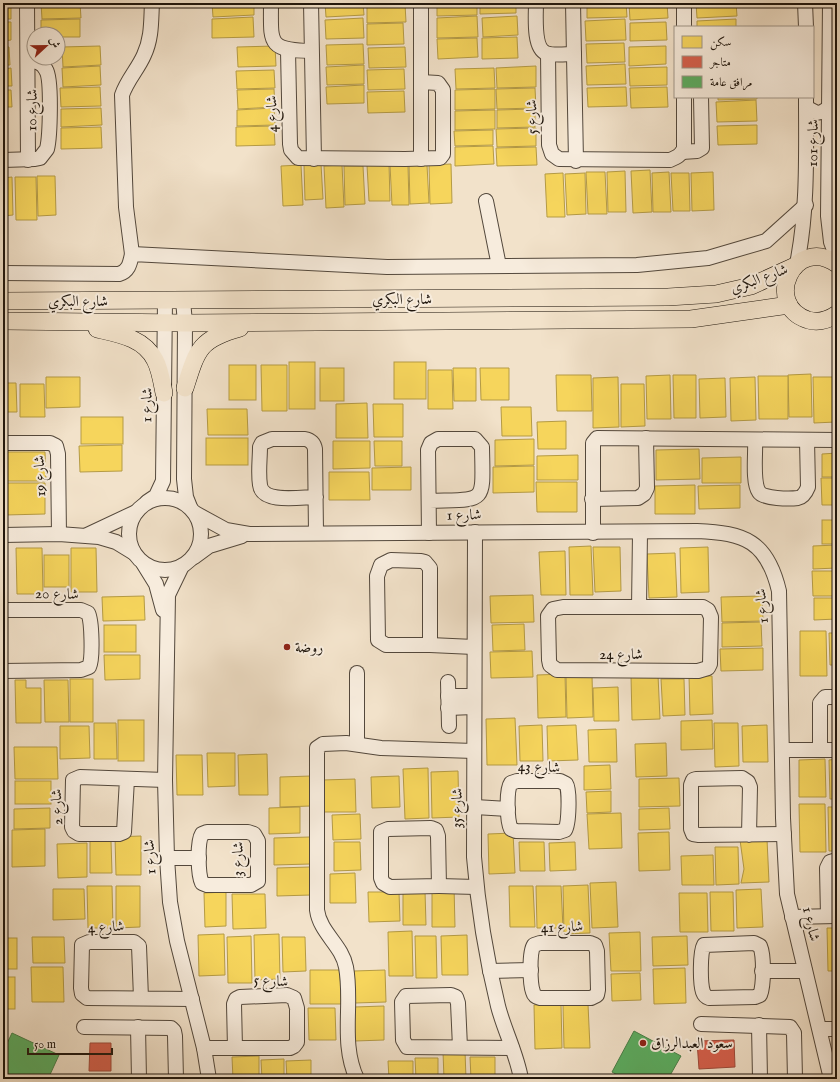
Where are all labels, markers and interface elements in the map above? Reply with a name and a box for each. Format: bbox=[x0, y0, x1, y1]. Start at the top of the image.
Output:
north arrow bbox=[26, 26, 66, 66]
legend bbox=[674, 26, 814, 98]
text: ش bbox=[46, 35, 63, 50]
text: سكن bbox=[710, 35, 731, 51]
text: متاجر bbox=[708, 55, 731, 70]
text: مرافق عامة bbox=[710, 75, 753, 91]
street label: شارع 10 bbox=[22, 89, 45, 131]
street label: شارع 4 bbox=[262, 95, 285, 133]
street label: شارع 5 bbox=[522, 99, 545, 135]
street label: شارع 101 bbox=[803, 119, 826, 167]
street label: شارع البكري bbox=[727, 260, 792, 301]
street label: شارع البكري bbox=[372, 290, 432, 312]
street label: شارع البكري bbox=[48, 292, 108, 314]
street label: شارع 1 bbox=[137, 387, 160, 423]
street label: شارع 19 bbox=[30, 455, 53, 497]
street label: شارع 1 bbox=[446, 505, 482, 528]
street label: شارع 20 bbox=[35, 584, 79, 607]
street label: شارع 1 bbox=[751, 588, 776, 624]
place label: روضة bbox=[295, 638, 323, 657]
marker: روضة bbox=[282, 642, 292, 652]
street label: شارع 24 bbox=[599, 645, 643, 667]
street label: شارع 43 bbox=[517, 757, 560, 780]
street label: شارع 2 bbox=[47, 788, 70, 826]
street label: شارع 35 bbox=[447, 788, 470, 828]
street label: شارع 1 bbox=[140, 839, 163, 875]
street label: شارع 3 bbox=[228, 841, 251, 877]
street label: شارع 1 bbox=[795, 905, 824, 944]
street label: شارع 4 bbox=[87, 917, 125, 940]
street label: شارع 41 bbox=[541, 917, 584, 940]
street label: شارع 5 bbox=[253, 971, 289, 994]
scale bar bbox=[28, 1030, 112, 1056]
place label: سعود العبدالرزاق bbox=[651, 1034, 733, 1053]
text: 50 m bbox=[34, 1037, 56, 1052]
marker: سعود العبدالرزاق bbox=[638, 1038, 648, 1048]

